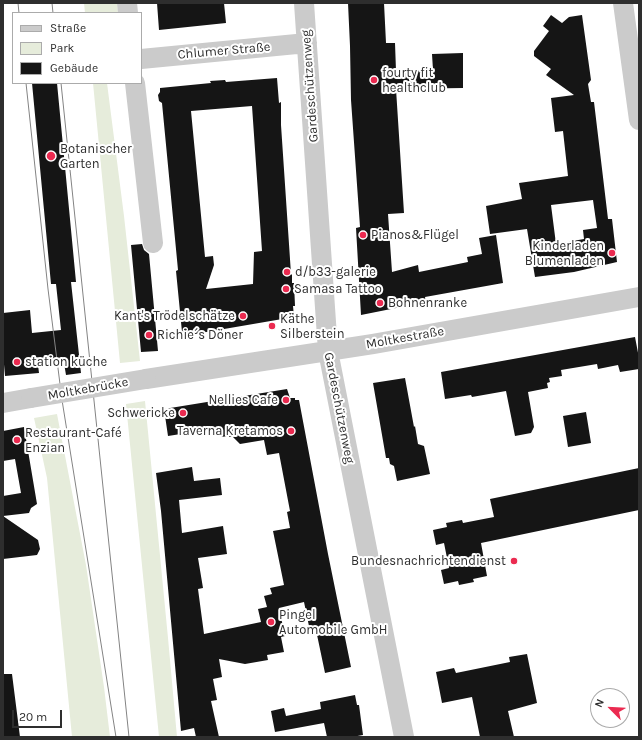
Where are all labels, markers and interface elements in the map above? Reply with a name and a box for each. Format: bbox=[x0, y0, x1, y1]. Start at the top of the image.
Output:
legend bbox=[12, 12, 142, 84]
text: Straße bbox=[50, 21, 86, 35]
street label: Gardeschützenweg bbox=[298, 29, 322, 143]
street label: Chlumer Straße bbox=[177, 39, 271, 63]
text: Park bbox=[50, 41, 74, 55]
text: Gebäude bbox=[50, 61, 98, 75]
place label: fourty fit healthclub bbox=[382, 65, 446, 96]
marker: fourty fit healthclub bbox=[369, 75, 379, 85]
place label: Botanischer Garten bbox=[60, 141, 132, 172]
marker: Botanischer Garten bbox=[45, 150, 57, 162]
place label: Pianos&Flügel bbox=[371, 227, 459, 243]
marker: Pianos&Flügel bbox=[358, 230, 368, 240]
place label: Kinderladen Blumenladen bbox=[525, 238, 604, 269]
marker: Kinderladen Blumenladen bbox=[607, 248, 617, 258]
place label: d/b33-galerie bbox=[295, 264, 376, 280]
marker: d/b33-galerie bbox=[282, 267, 292, 277]
place label: Samasa Tattoo bbox=[294, 281, 382, 297]
marker: Samasa Tattoo bbox=[281, 284, 291, 294]
place label: Bohnenranke bbox=[388, 295, 467, 311]
marker: Bohnenranke bbox=[375, 298, 385, 308]
place label: Kant's Trödelschätze bbox=[114, 308, 235, 324]
marker: Kant's Trödelschätze bbox=[238, 311, 248, 321]
place label: Käthe Silberstein bbox=[280, 311, 345, 342]
marker: Käthe Silberstein bbox=[267, 321, 277, 331]
street label: Moltkestraße bbox=[365, 323, 445, 353]
place label: Richie´s Döner bbox=[157, 327, 243, 343]
marker: Richie´s Döner bbox=[144, 330, 154, 340]
street label: Gardeschützenweg bbox=[321, 351, 357, 465]
place label: station küche bbox=[25, 354, 107, 370]
marker: station küche bbox=[12, 357, 22, 367]
street label: Moltkebrücke bbox=[46, 374, 130, 404]
place label: Nellies Cafe bbox=[208, 392, 278, 408]
marker: Nellies Cafe bbox=[281, 395, 291, 405]
place label: Schwericke bbox=[107, 405, 175, 421]
marker: Schwericke bbox=[178, 408, 188, 418]
place label: Taverna Kretamos bbox=[177, 423, 283, 439]
place label: Restaurant-Café Enzian bbox=[25, 425, 122, 456]
marker: Taverna Kretamos bbox=[286, 426, 296, 436]
marker: Restaurant-Café Enzian bbox=[12, 435, 22, 445]
place label: Bundesnachrichtendienst bbox=[351, 553, 506, 569]
marker: Bundesnachrichtendienst bbox=[509, 556, 519, 566]
place label: Pingel Automobile GmbH bbox=[279, 607, 388, 638]
marker: Pingel Automobile GmbH bbox=[266, 617, 276, 627]
north arrow bbox=[590, 688, 630, 728]
text: N bbox=[592, 697, 607, 710]
scale bar bbox=[14, 702, 64, 728]
text: 20 m bbox=[19, 710, 47, 724]

